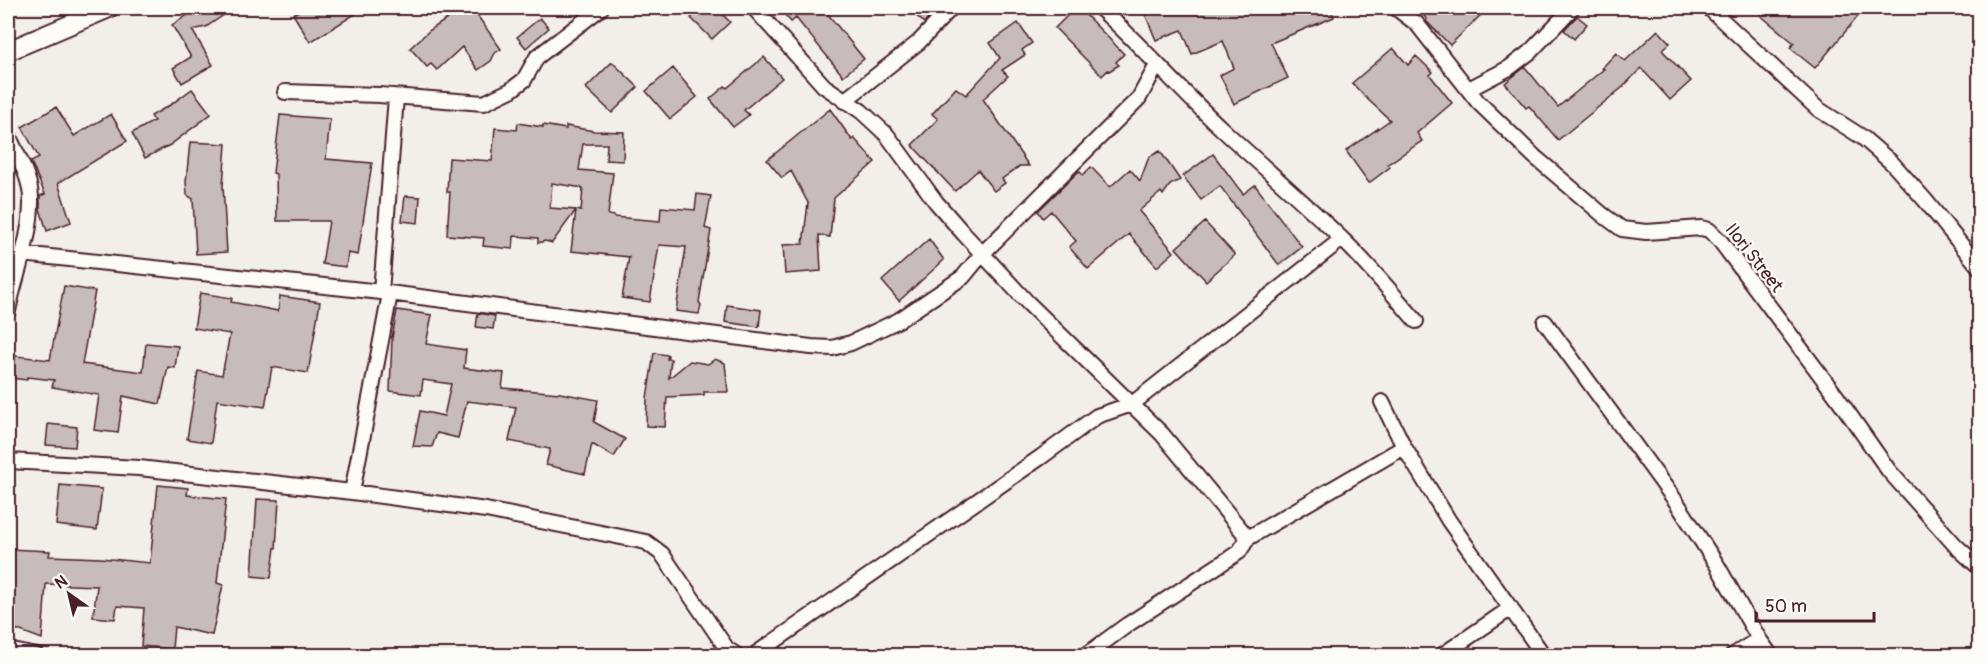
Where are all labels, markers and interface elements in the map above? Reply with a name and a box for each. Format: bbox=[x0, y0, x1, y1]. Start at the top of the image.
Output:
street label: Ilori Street bbox=[1720, 219, 1789, 298]
north arrow bbox=[39, 564, 99, 624]
text: N bbox=[51, 571, 71, 594]
scale bar bbox=[1756, 585, 1874, 623]
text: 50 m bbox=[1765, 595, 1807, 618]

